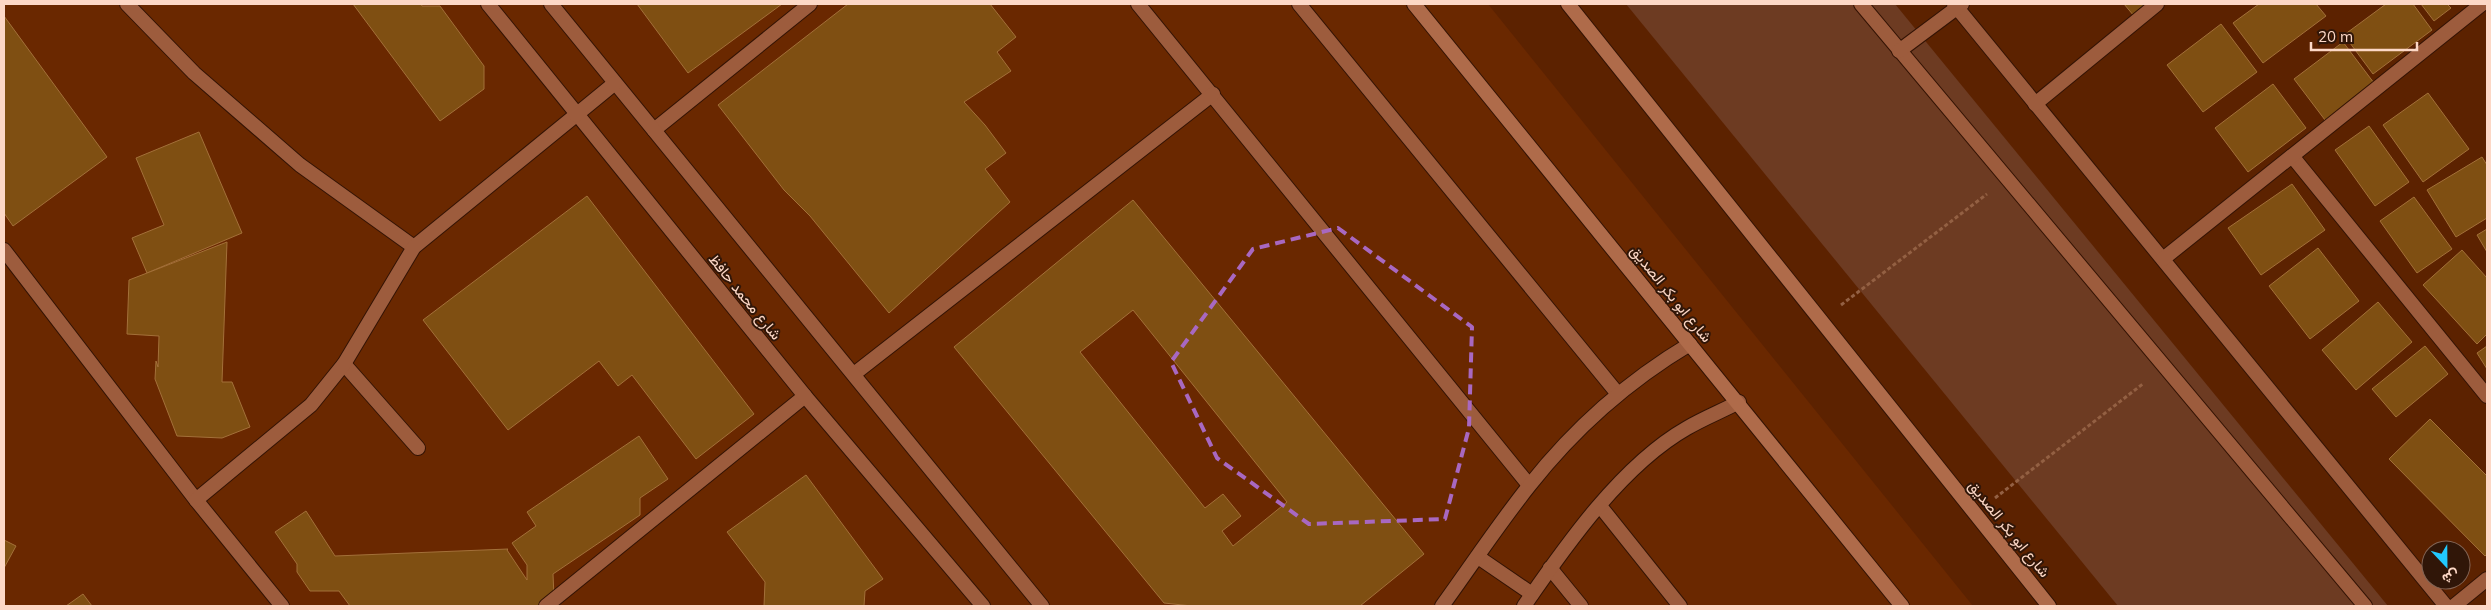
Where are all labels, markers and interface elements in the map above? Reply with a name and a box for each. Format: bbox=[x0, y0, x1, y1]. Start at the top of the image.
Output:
scale bar bbox=[2311, 20, 2417, 52]
text: 20 m bbox=[2318, 27, 2353, 46]
street label: شارع ابو بكر الصديق bbox=[1625, 241, 1716, 347]
street label: شارع محمد حافظ bbox=[703, 250, 786, 345]
street label: شارع ابو بكر الصديق bbox=[1963, 476, 2054, 582]
north arrow bbox=[2421, 540, 2471, 590]
text: ش bbox=[2440, 566, 2462, 589]

